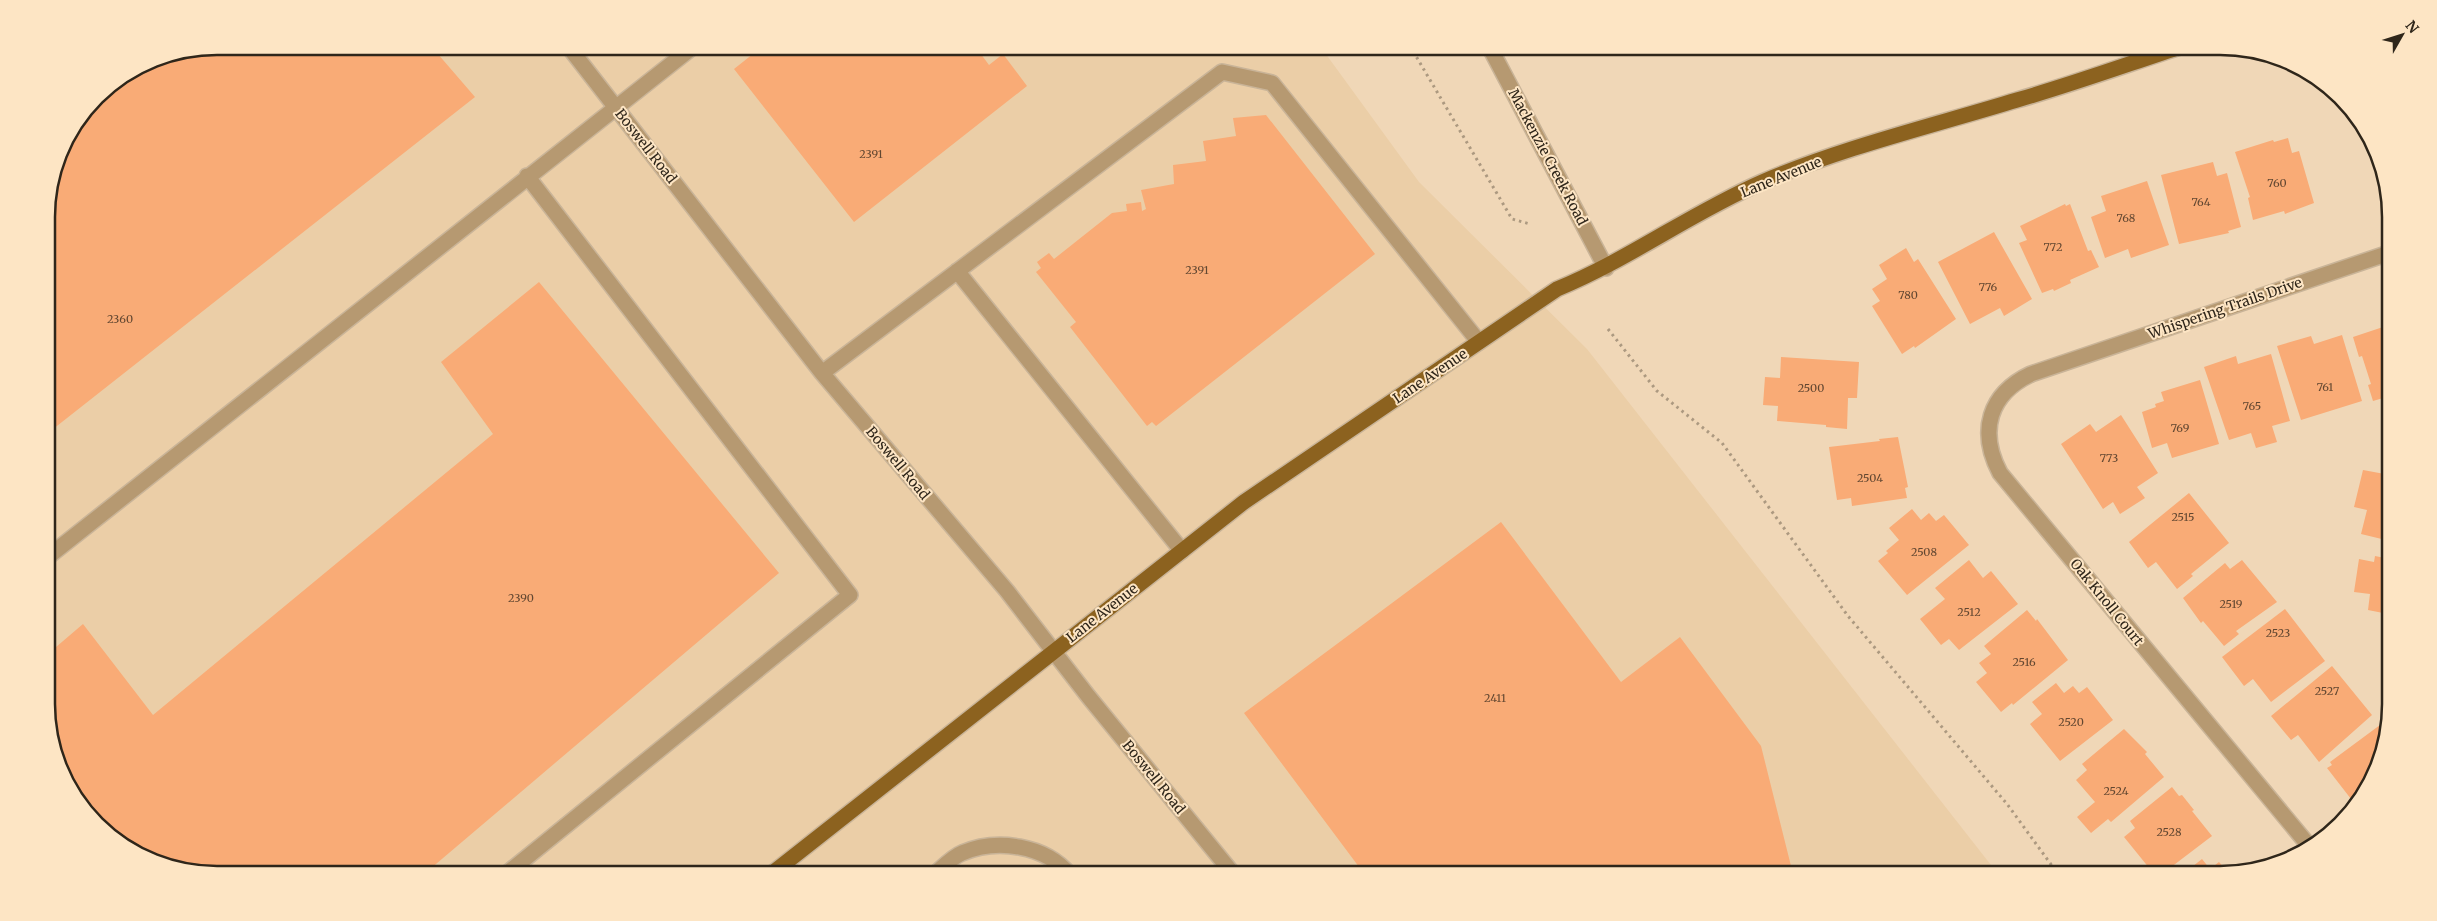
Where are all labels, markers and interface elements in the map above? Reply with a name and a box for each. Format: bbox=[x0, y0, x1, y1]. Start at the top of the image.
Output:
north arrow bbox=[2377, 10, 2427, 60]
text: N bbox=[2402, 17, 2423, 37]
street label: Mackenzie Creek Road bbox=[1504, 86, 1592, 229]
street label: Boswell Road bbox=[611, 105, 681, 187]
house number: 2391 bbox=[859, 147, 883, 161]
street label: Lane Avenue bbox=[1738, 153, 1824, 201]
house number: 760 bbox=[2267, 176, 2287, 190]
house number: 764 bbox=[2191, 195, 2211, 209]
house number: 768 bbox=[2117, 211, 2136, 225]
house number: 772 bbox=[2044, 240, 2062, 254]
house number: 2391 bbox=[1185, 263, 1209, 277]
street label: Whispering Trails Drive bbox=[2145, 273, 2304, 343]
house number: 776 bbox=[1979, 280, 1998, 294]
house number: 780 bbox=[1898, 288, 1918, 302]
house number: 2360 bbox=[107, 312, 133, 326]
street label: Lane Avenue bbox=[1389, 345, 1471, 407]
house number: 761 bbox=[2317, 380, 2333, 394]
house number: 2500 bbox=[1798, 381, 1824, 395]
house number: 765 bbox=[2243, 399, 2261, 413]
house number: 769 bbox=[2171, 421, 2190, 435]
street label: Boswell Road bbox=[862, 423, 934, 504]
house number: 773 bbox=[2100, 451, 2118, 465]
house number: 2504 bbox=[1857, 471, 1883, 485]
house number: 2515 bbox=[2171, 510, 2195, 524]
house number: 2508 bbox=[1911, 545, 1937, 559]
street label: Oak Knoll Court bbox=[2066, 555, 2148, 650]
street label: Lane Avenue bbox=[1063, 580, 1141, 646]
house number: 2390 bbox=[508, 591, 534, 605]
house number: 2519 bbox=[2219, 597, 2243, 611]
house number: 2512 bbox=[1957, 605, 1981, 619]
house number: 2523 bbox=[2266, 626, 2290, 640]
house number: 2516 bbox=[2012, 655, 2036, 669]
house number: 2527 bbox=[2315, 684, 2339, 698]
house number: 2411 bbox=[1484, 691, 1506, 705]
house number: 2520 bbox=[2058, 715, 2084, 729]
street label: Boswell Road bbox=[1119, 736, 1190, 818]
house number: 2524 bbox=[2103, 784, 2129, 798]
house number: 2528 bbox=[2156, 825, 2182, 839]

